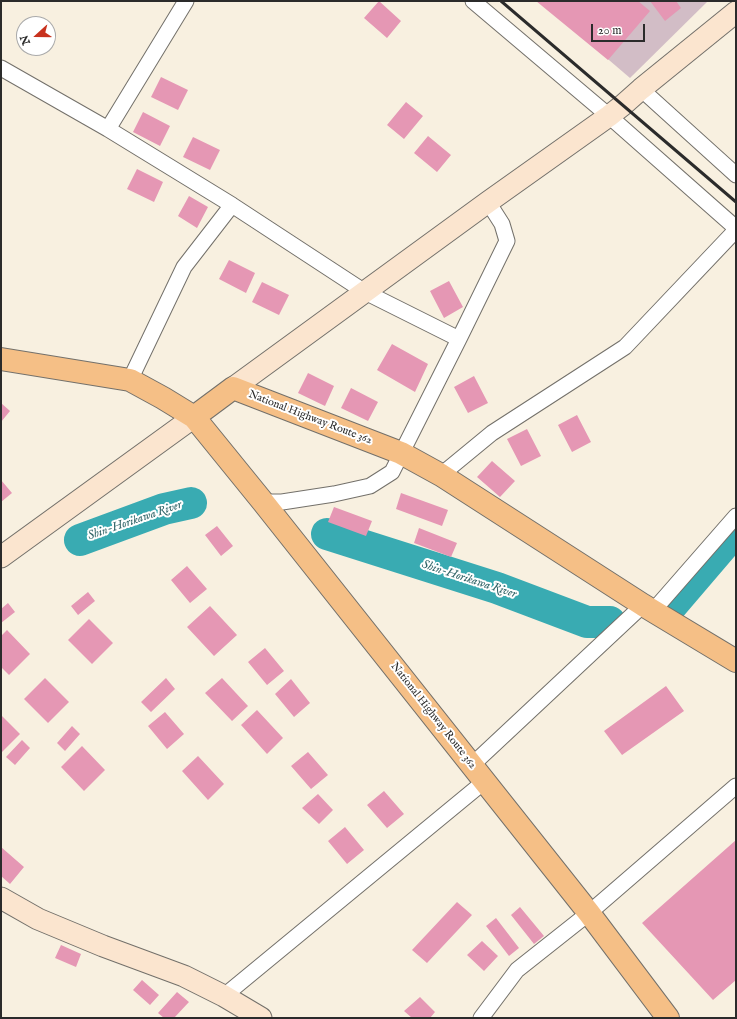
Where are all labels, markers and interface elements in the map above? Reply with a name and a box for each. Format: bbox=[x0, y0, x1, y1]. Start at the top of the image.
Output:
north arrow bbox=[16, 16, 56, 56]
scale bar bbox=[593, 16, 647, 42]
text: 20 m bbox=[598, 23, 621, 38]
text: N bbox=[17, 33, 34, 47]
street label: National Highway Route 362 bbox=[246, 388, 374, 448]
water label: Shin-Horikawa River bbox=[86, 498, 184, 544]
water label: Shin-Horikawa River bbox=[420, 558, 518, 602]
street label: National Highway Route 362 bbox=[387, 660, 479, 772]

